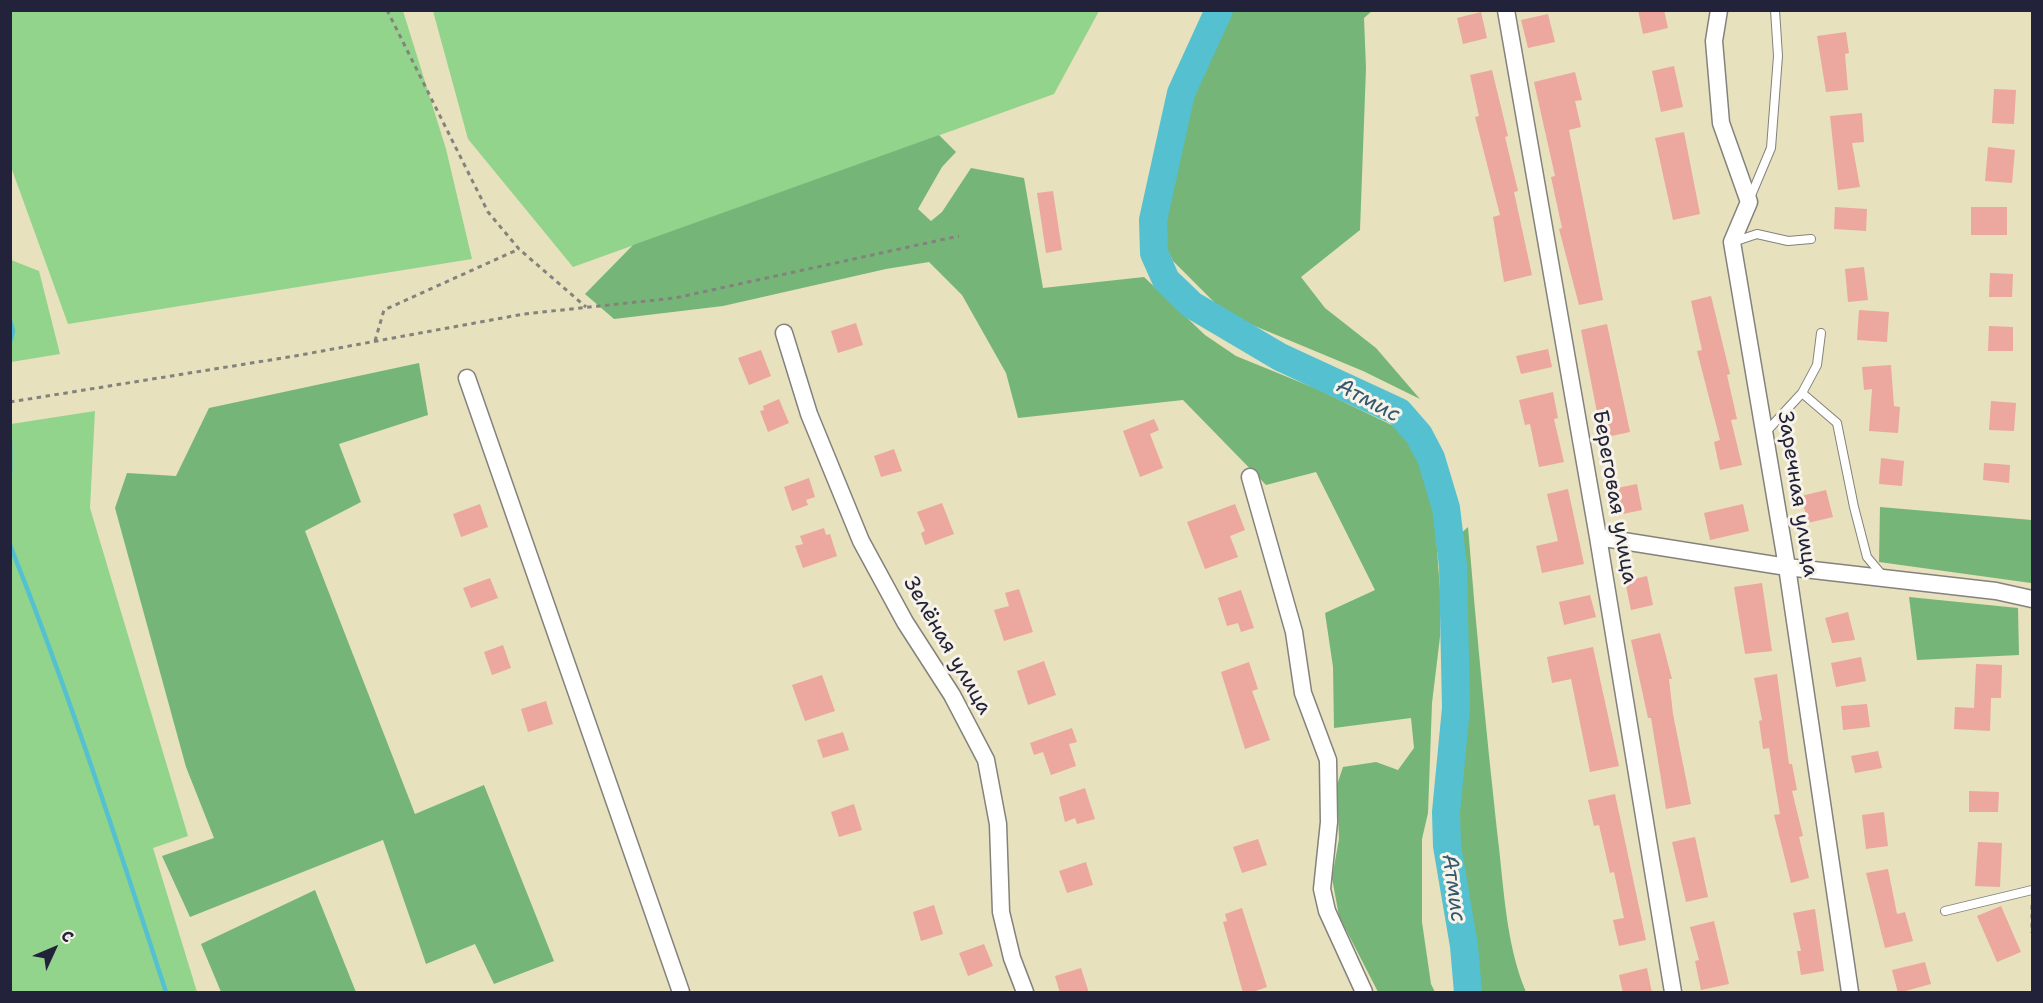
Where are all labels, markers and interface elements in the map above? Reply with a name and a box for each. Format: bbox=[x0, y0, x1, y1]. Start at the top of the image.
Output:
water label: Атмис bbox=[1332, 373, 1404, 429]
street label: Береговая улица bbox=[1586, 408, 1642, 586]
street label: Заречная улица bbox=[1771, 409, 1823, 579]
street label: Зелёная улица bbox=[897, 573, 997, 719]
water label: Атмис bbox=[1435, 852, 1471, 924]
north arrow bbox=[24, 919, 84, 979]
text: С bbox=[56, 925, 78, 947]

